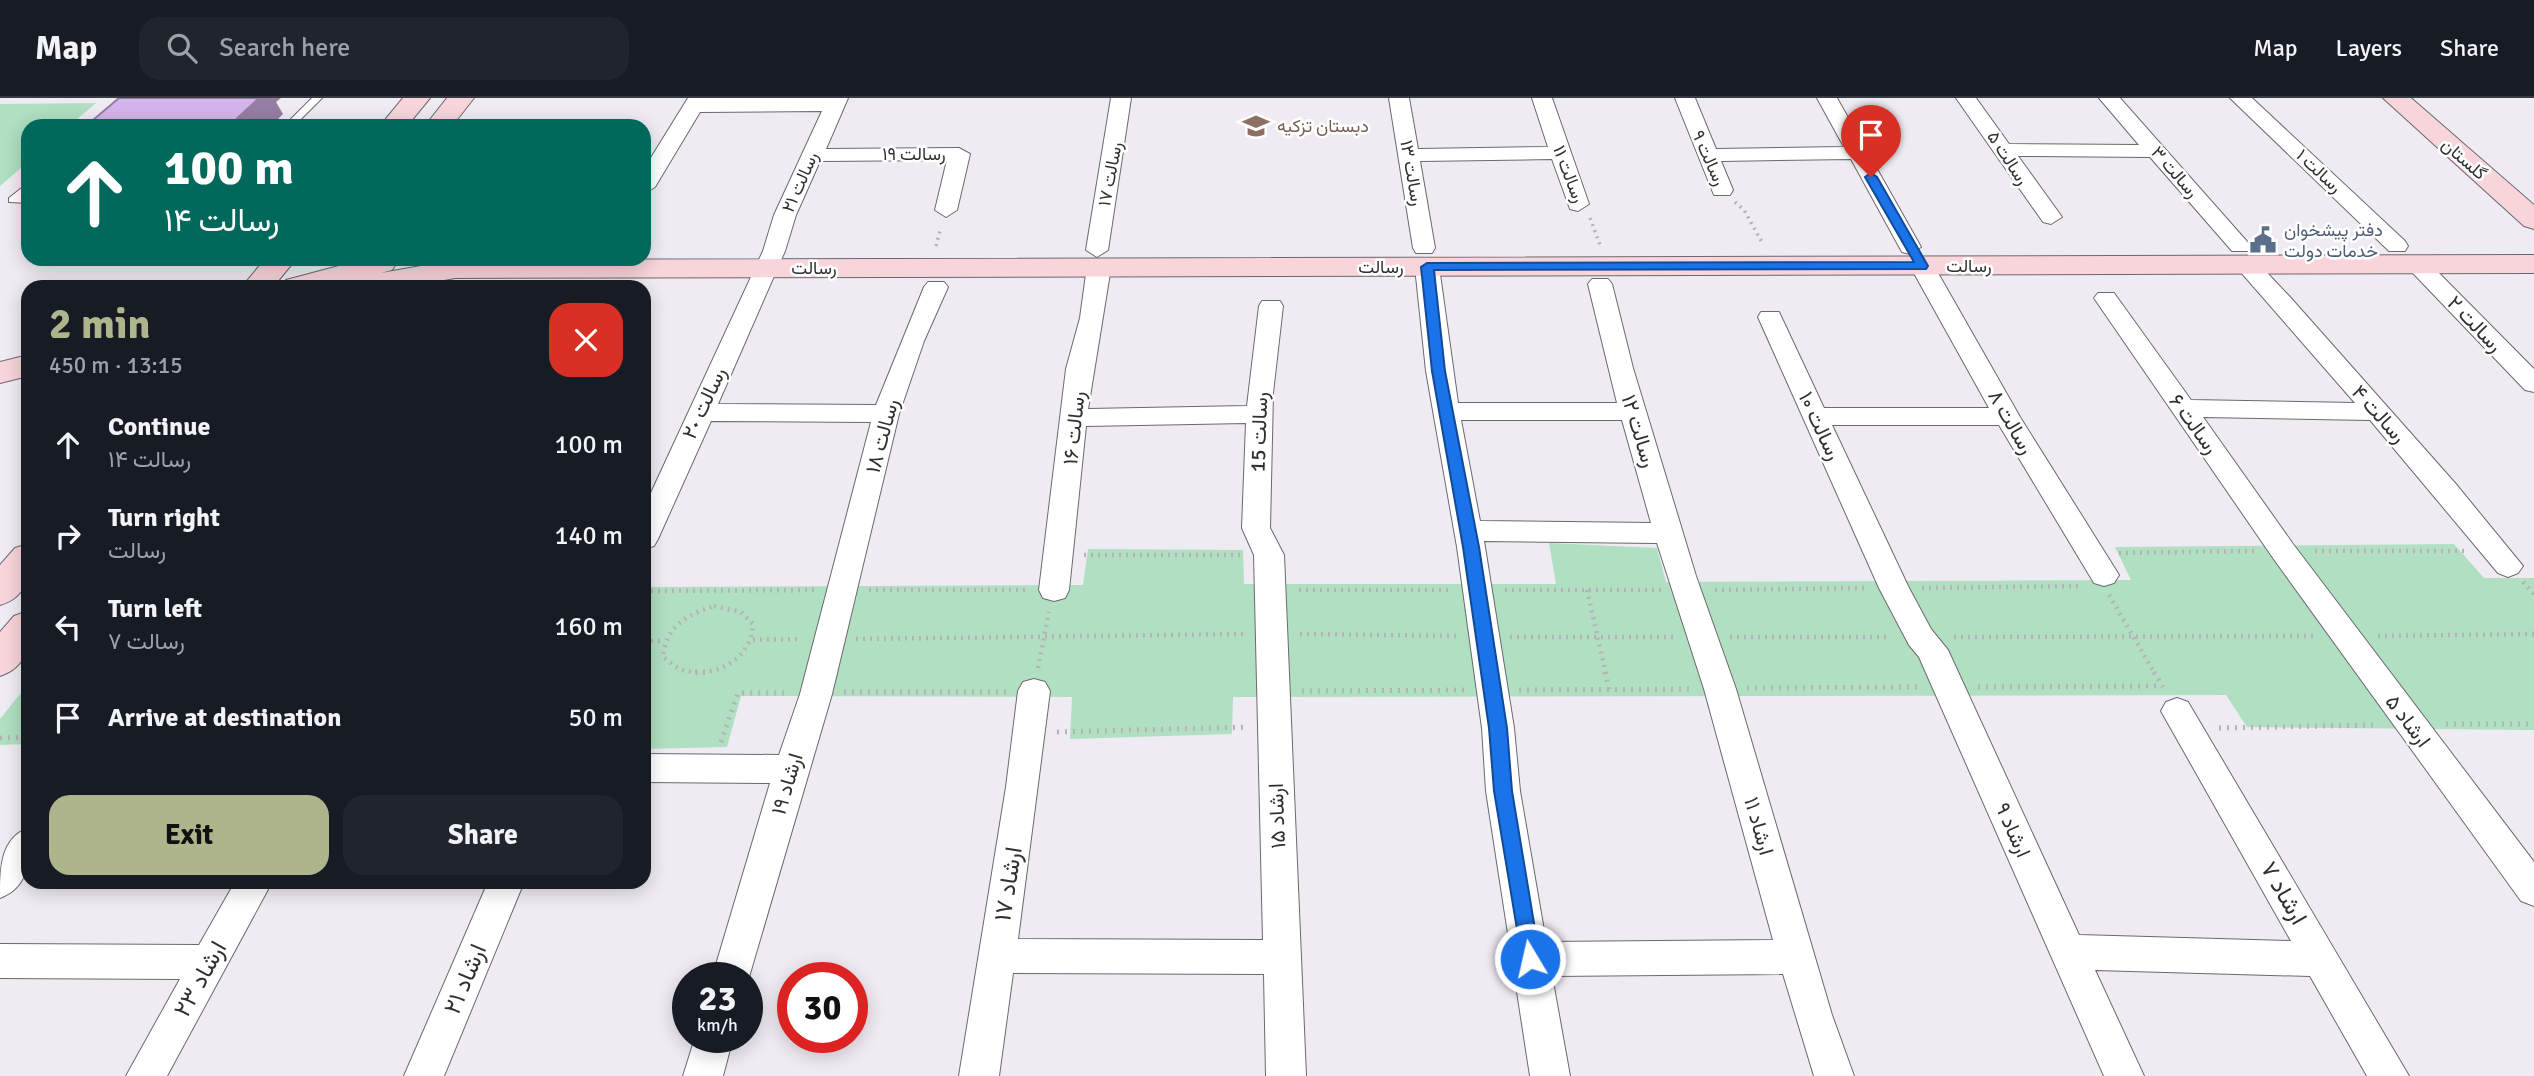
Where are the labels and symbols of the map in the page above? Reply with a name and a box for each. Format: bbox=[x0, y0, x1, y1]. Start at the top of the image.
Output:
pin bbox=[1841, 105, 1901, 177]
school or university icon: دبستان تزکیه bbox=[1241, 111, 1271, 141]
place label: دبستان تزکیه bbox=[1277, 115, 1369, 137]
street label: رسالت ۹ bbox=[1687, 127, 1731, 189]
street label: رسالت ۵ bbox=[1982, 127, 2034, 189]
street label: گلستان bbox=[2437, 133, 2491, 185]
street label: رسالت ۱۳ bbox=[1395, 138, 1429, 208]
street label: رسالت ۱۷ bbox=[1093, 140, 1127, 208]
street label: رسالت ۱۱ bbox=[1548, 142, 1590, 206]
street label: رسالت ۳ bbox=[2147, 142, 2203, 202]
street label: رسالت ۱۹ bbox=[882, 143, 946, 165]
street label: رسالت ۱ bbox=[2291, 144, 2347, 198]
street label: رسالت ۲۱ bbox=[777, 148, 823, 216]
place label: دفتر پیشخوان خدمات دولت bbox=[2284, 219, 2383, 262]
public building icon: دفتر پیشخوان خدمات دولت bbox=[2248, 225, 2278, 255]
street label: رسالت bbox=[1946, 255, 1992, 277]
street label: رسالت bbox=[1358, 256, 1404, 278]
street label: رسالت bbox=[791, 257, 837, 279]
street label: رسالت ۲ bbox=[2442, 290, 2508, 358]
street label: رسالت ٢٠ bbox=[676, 363, 732, 443]
street label: رسالت ۴ bbox=[2346, 379, 2412, 449]
street label: رسالت ۸ bbox=[1982, 385, 2040, 459]
street label: رسالت ۱۰ bbox=[1793, 388, 1847, 464]
street label: رسالت ۶ bbox=[2163, 389, 2225, 459]
street label: رسالت ۱۶ bbox=[1057, 390, 1091, 466]
street label: رسالت 15 bbox=[1245, 391, 1273, 473]
street label: رسالت ۱۲ bbox=[1616, 391, 1662, 471]
street label: رسالت ۱۸ bbox=[860, 396, 904, 476]
street label: ارشاد ۵ bbox=[2380, 689, 2436, 753]
street label: ارشاد ۱۹ bbox=[765, 750, 809, 818]
street label: ارشاد ۱۵ bbox=[1263, 783, 1291, 849]
street label: ارشاد ۱۱ bbox=[1738, 794, 1780, 858]
street label: ارشاد ۹ bbox=[1989, 799, 2037, 861]
street label: ارشاد ۱۷ bbox=[987, 845, 1029, 923]
street label: ارشاد ۷ bbox=[2254, 856, 2314, 930]
position arrow bbox=[1493, 922, 1567, 996]
street label: ارشاد ۲۳ bbox=[167, 936, 233, 1022]
street label: ارشاد ۲۱ bbox=[437, 939, 493, 1019]
speed limit sign: 30 bbox=[777, 962, 868, 1053]

